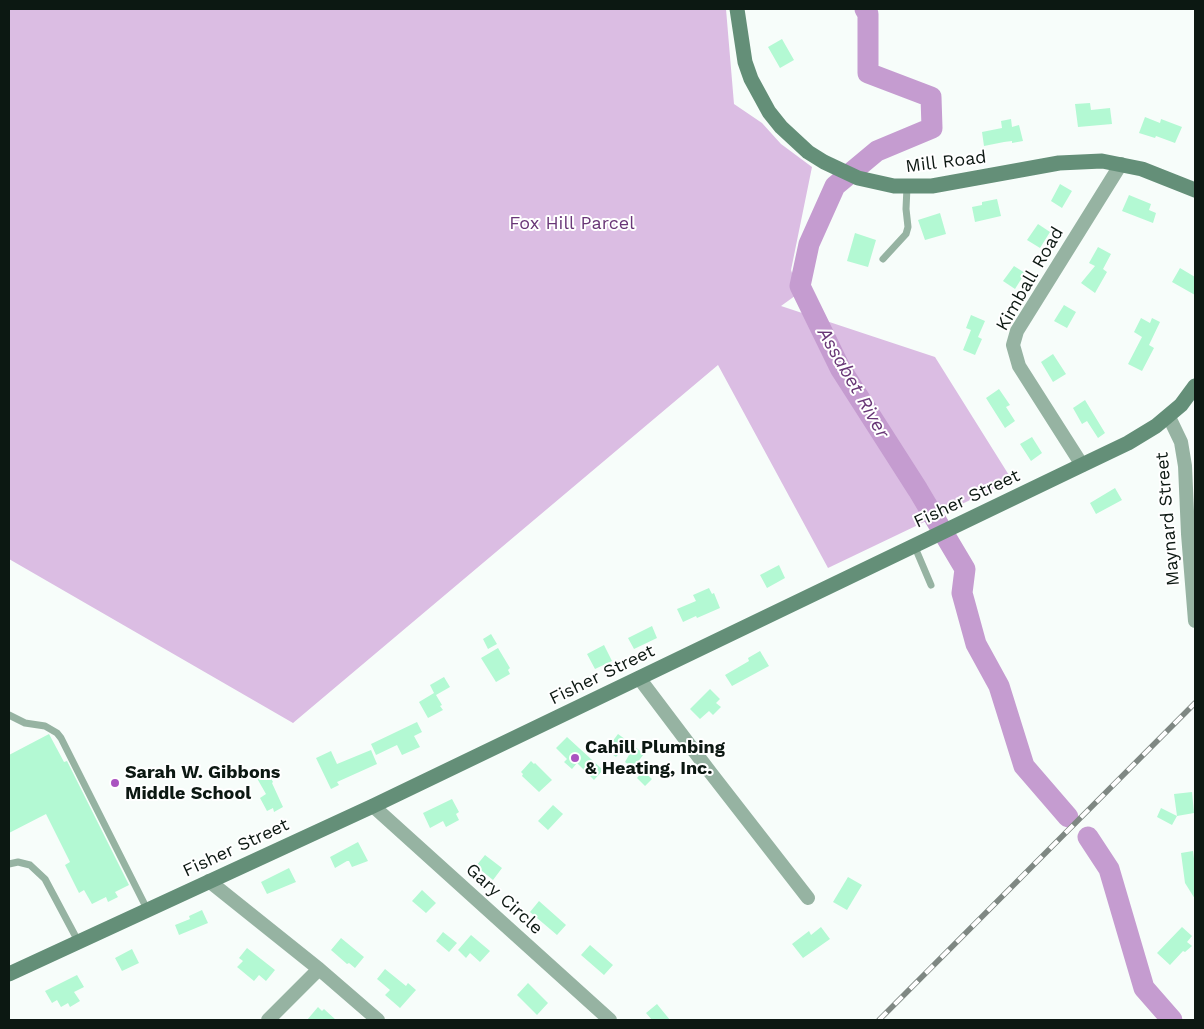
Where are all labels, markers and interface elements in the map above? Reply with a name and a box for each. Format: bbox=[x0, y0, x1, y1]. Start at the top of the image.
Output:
street label: Mill Road bbox=[904, 146, 988, 178]
park label: Fox Hill Parcel bbox=[509, 213, 635, 235]
street label: Kimball Road bbox=[992, 223, 1068, 335]
water label: Assabet River bbox=[812, 324, 894, 442]
street label: Maynard Street bbox=[1151, 451, 1185, 587]
street label: Fisher Street bbox=[911, 465, 1023, 533]
street label: Fisher Street bbox=[546, 640, 658, 710]
place label: Cahill Plumbing & Heating, Inc. bbox=[585, 737, 725, 780]
marker: Cahill Plumbing & Heating, Inc. bbox=[569, 752, 581, 764]
place label: Sarah W. Gibbons Middle School bbox=[125, 762, 280, 804]
marker: Sarah W. Gibbons Middle School bbox=[109, 777, 121, 789]
street label: Fisher Street bbox=[180, 814, 292, 882]
street label: Gary Circle bbox=[461, 859, 547, 939]

